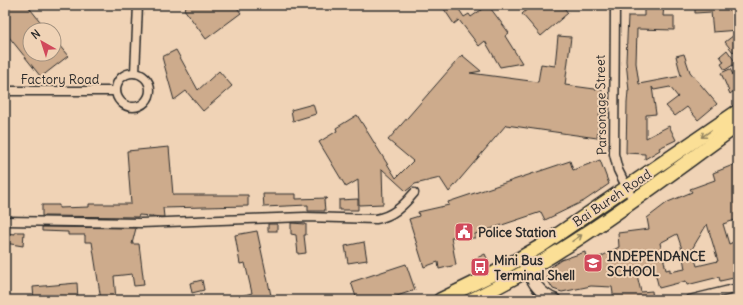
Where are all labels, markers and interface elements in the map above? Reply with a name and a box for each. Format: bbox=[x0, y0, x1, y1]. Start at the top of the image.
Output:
north arrow bbox=[22, 22, 62, 62]
text: N bbox=[28, 26, 43, 42]
street label: Parsonage Street bbox=[592, 54, 610, 155]
street label: Factory Road bbox=[21, 71, 100, 88]
one-way arrow bbox=[701, 130, 712, 138]
street label: Bai Bureh Road bbox=[569, 165, 655, 231]
public building icon: Police Station bbox=[453, 221, 475, 243]
place label: Police Station bbox=[478, 224, 557, 241]
one-way arrow bbox=[571, 234, 582, 242]
place label: INDEPENDANCE SCHOOL bbox=[607, 248, 706, 280]
place label: Mini Bus Terminal Shell bbox=[494, 252, 575, 284]
school or university icon: INDEPENDANCE SCHOOL bbox=[582, 252, 604, 274]
bus stop icon: Mini Bus Terminal Shell bbox=[469, 256, 491, 278]

